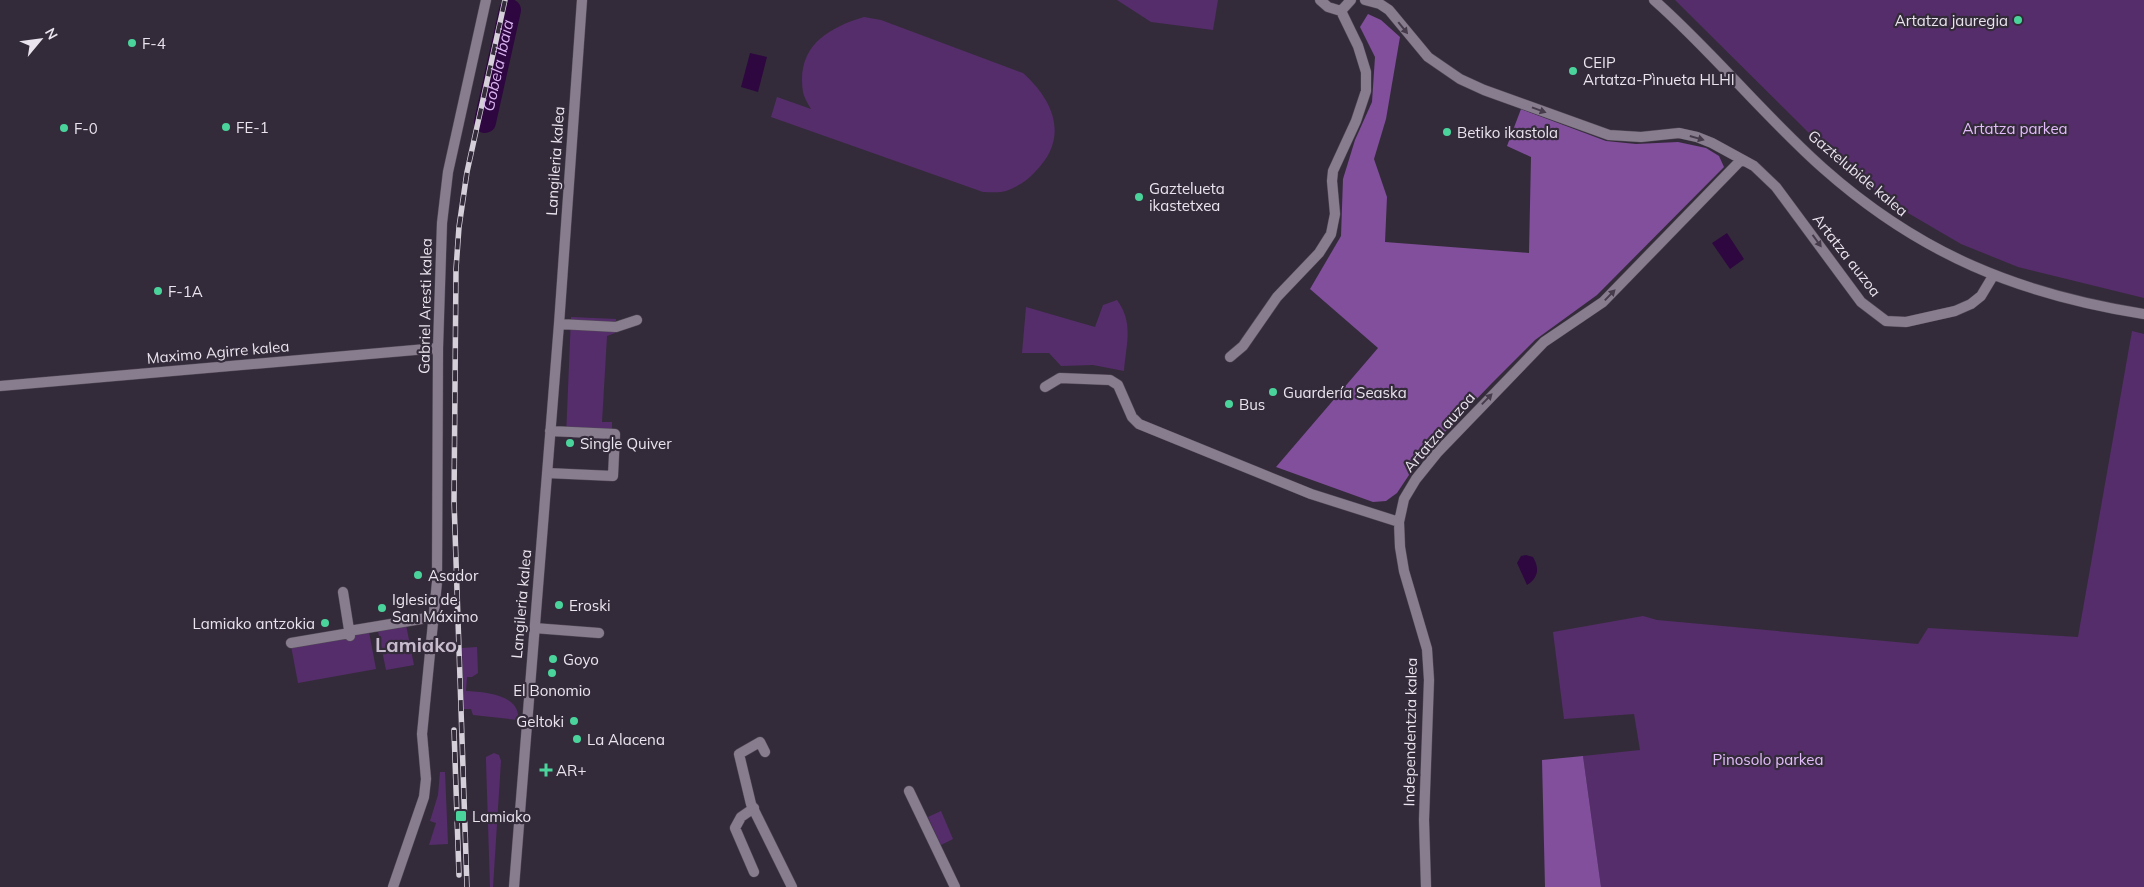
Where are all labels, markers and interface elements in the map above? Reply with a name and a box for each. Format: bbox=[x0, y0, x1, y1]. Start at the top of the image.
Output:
place label: Artatza jauregia bbox=[1895, 11, 2008, 30]
marker: Artatza jauregia bbox=[2012, 14, 2024, 26]
north arrow bbox=[15, 15, 65, 65]
water label: Gobela ibaia bbox=[478, 17, 518, 113]
one-way arrow bbox=[1398, 21, 1409, 34]
text: N bbox=[41, 25, 62, 43]
place label: F-4 bbox=[142, 34, 166, 53]
marker: F-4 bbox=[126, 37, 138, 49]
place label: CEIP Artatza-Pìnueta HLHI bbox=[1583, 53, 1735, 89]
marker: CEIP Artatza-Pìnueta HLHI bbox=[1567, 65, 1579, 77]
street label: Langileria kalea bbox=[542, 106, 568, 216]
one-way arrow bbox=[1532, 107, 1547, 114]
place label: FE-1 bbox=[236, 118, 269, 137]
place label: F-0 bbox=[74, 119, 98, 138]
park label: Artatza parkea bbox=[1962, 119, 2068, 138]
marker: FE-1 bbox=[220, 121, 232, 133]
marker: F-0 bbox=[58, 122, 70, 134]
place label: Betiko ikastola bbox=[1457, 123, 1558, 142]
marker: Betiko ikastola bbox=[1441, 126, 1453, 138]
street label: Gaztelubide kalea bbox=[1804, 126, 1912, 220]
one-way arrow bbox=[1689, 134, 1704, 142]
place label: Gaztelueta ikastetxea bbox=[1149, 179, 1225, 215]
marker: Gaztelueta ikastetxea bbox=[1133, 191, 1145, 203]
street label: Artatza auzoa bbox=[1809, 210, 1885, 300]
one-way arrow bbox=[1812, 234, 1822, 248]
street label: Gabriel Aresti kalea bbox=[414, 238, 436, 374]
place label: F-1A bbox=[168, 282, 203, 301]
marker: F-1A bbox=[152, 285, 164, 297]
one-way arrow bbox=[1604, 289, 1616, 301]
street label: Maximo Agirre kalea bbox=[146, 336, 290, 368]
place label: Guardería Seaska bbox=[1283, 383, 1407, 402]
marker: Guardería Seaska bbox=[1267, 386, 1279, 398]
street label: Artatza auzoa bbox=[1399, 388, 1479, 476]
one-way arrow bbox=[1481, 394, 1493, 406]
place label: Bus bbox=[1239, 395, 1265, 414]
marker: Bus bbox=[1223, 398, 1235, 410]
place label: Single Quiver bbox=[580, 434, 672, 453]
marker: Single Quiver bbox=[564, 437, 576, 449]
street label: Langileria kalea bbox=[507, 549, 535, 659]
place label: Asador bbox=[428, 566, 479, 585]
marker: Asador bbox=[412, 569, 424, 581]
place label: Iglesia de San Máximo bbox=[392, 590, 478, 626]
place label: Eroski bbox=[569, 596, 610, 615]
marker: Eroski bbox=[553, 599, 565, 611]
marker: Iglesia de San Máximo bbox=[376, 602, 388, 614]
place label: Lamiako antzokia bbox=[193, 614, 315, 633]
marker: Lamiako antzokia bbox=[319, 617, 331, 629]
district label: Lamiako bbox=[375, 632, 457, 657]
place label: Goyo bbox=[563, 650, 599, 669]
marker: Goyo bbox=[547, 653, 559, 665]
street label: Independentzia kalea bbox=[1399, 658, 1421, 806]
marker: El Bonomio bbox=[546, 667, 558, 679]
place label: El Bonomio bbox=[513, 681, 591, 700]
place label: Geltoki bbox=[516, 712, 564, 731]
marker: Geltoki bbox=[568, 715, 580, 727]
place label: La Alacena bbox=[587, 730, 665, 749]
marker: La Alacena bbox=[571, 733, 583, 745]
park label: Pinosolo parkea bbox=[1713, 750, 1823, 769]
place label: AR+ bbox=[556, 761, 586, 780]
marker: AR+ bbox=[540, 764, 552, 776]
place label: Lamiako bbox=[472, 807, 531, 826]
marker: Lamiako bbox=[454, 809, 468, 823]

